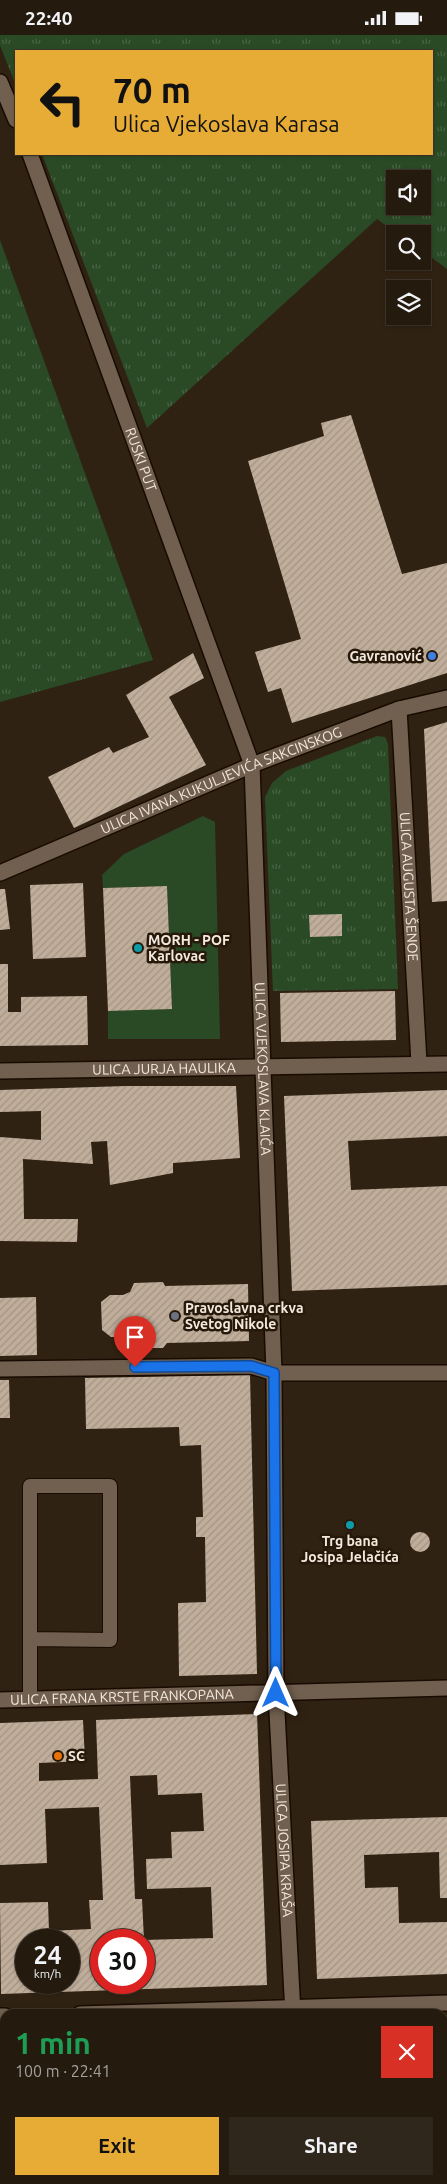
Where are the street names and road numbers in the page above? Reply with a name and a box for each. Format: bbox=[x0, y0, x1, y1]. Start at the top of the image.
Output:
street label: RUSKI PUT bbox=[122, 425, 160, 494]
street label: ULICA IVANA KUKULJEVIĆA SAKCINSKOG bbox=[98, 724, 344, 837]
street label: ULICA AUGUSTA ŠENOE bbox=[397, 812, 421, 962]
street label: ULICA VJEKOSLAVA KLAIĆA bbox=[252, 982, 275, 1156]
street label: ULICA JURJA HAULIKA bbox=[92, 1059, 236, 1078]
street label: ULICA FRANA KRSTE FRANKOPANA bbox=[10, 1686, 234, 1708]
street label: ULICA JOSIPA KRAŠA bbox=[273, 1783, 296, 1918]

